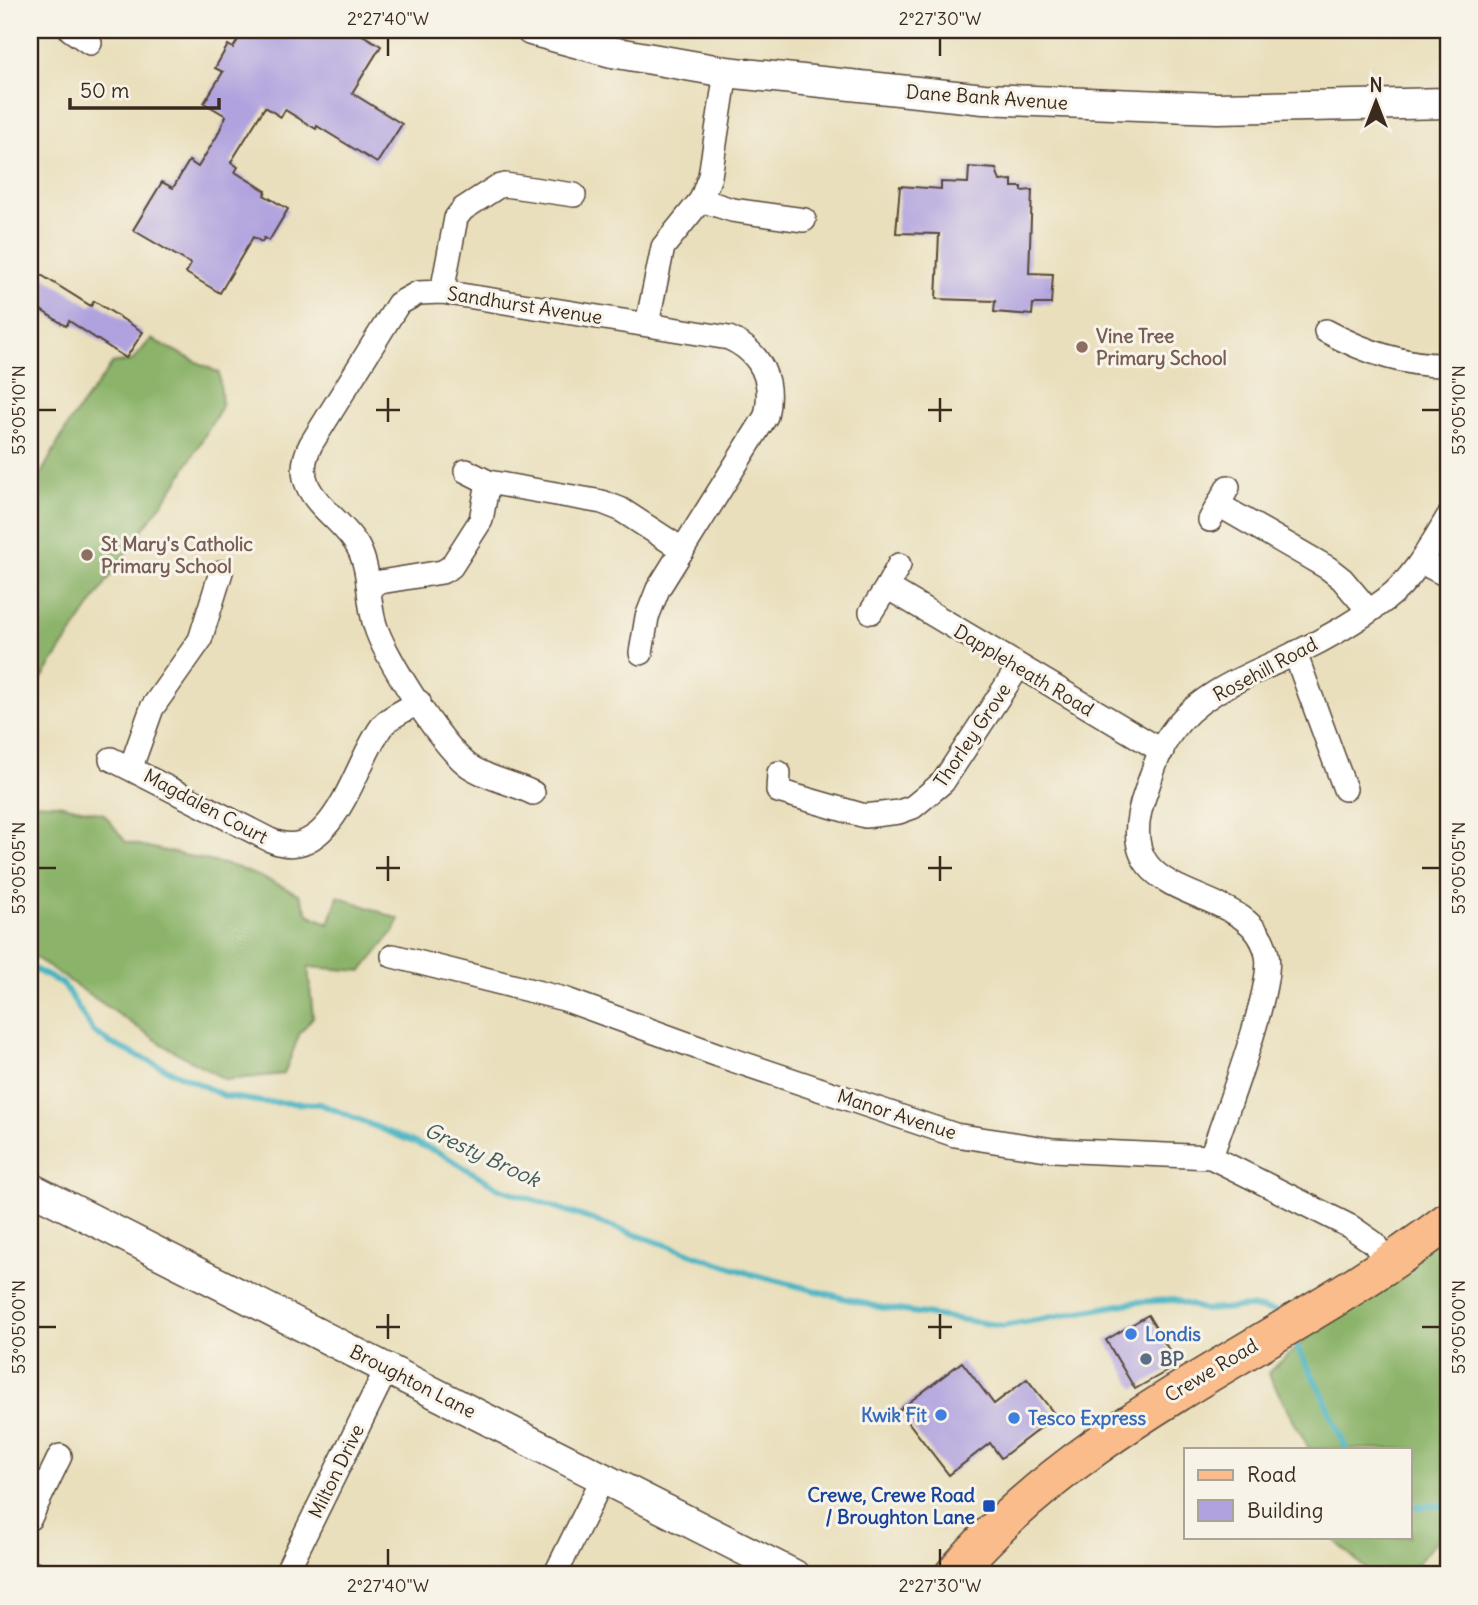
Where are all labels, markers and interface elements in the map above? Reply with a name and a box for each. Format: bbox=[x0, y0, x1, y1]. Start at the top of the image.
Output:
text: 2°27'40"W bbox=[347, 7, 429, 30]
text: 2°27'30"W bbox=[899, 7, 981, 30]
scale bar bbox=[70, 66, 219, 110]
north arrow bbox=[1342, 66, 1412, 136]
text: N bbox=[1369, 73, 1383, 97]
text: 50 m bbox=[80, 77, 129, 104]
street label: Dane Bank Avenue bbox=[905, 79, 1069, 115]
street label: Sandhurst Avenue bbox=[446, 281, 604, 329]
place label: Vine Tree Primary School bbox=[1096, 324, 1227, 370]
marker: Vine Tree Primary School bbox=[1074, 339, 1090, 355]
text: 53°05'10"N bbox=[7, 365, 30, 455]
text: 53°05'10"N bbox=[1447, 365, 1470, 455]
place label: St Mary's Catholic Primary School bbox=[101, 532, 253, 578]
marker: St Mary's Catholic Primary School bbox=[79, 547, 95, 563]
street label: Dappleheath Road bbox=[950, 619, 1098, 721]
street label: Rosehill Road bbox=[1209, 632, 1321, 706]
street label: Thorley Grove bbox=[928, 678, 1016, 792]
street label: Magdalen Court bbox=[140, 763, 272, 849]
text: 53°05'05"N bbox=[7, 822, 30, 915]
text: 53°05'05"N bbox=[1447, 822, 1470, 915]
street label: Manor Avenue bbox=[834, 1083, 960, 1145]
water label: Gresty Brook bbox=[420, 1116, 545, 1194]
text: 53°05'00"N bbox=[7, 1280, 30, 1374]
text: 53°05'00"N bbox=[1447, 1280, 1470, 1374]
place label: Londis bbox=[1145, 1322, 1201, 1346]
marker: Londis bbox=[1123, 1326, 1139, 1342]
street label: Crewe Road bbox=[1160, 1333, 1262, 1407]
street label: Broughton Lane bbox=[346, 1339, 480, 1423]
place label: BP bbox=[1160, 1347, 1184, 1371]
marker: BP bbox=[1138, 1351, 1154, 1367]
place label: Kwik Fit bbox=[861, 1403, 928, 1427]
place label: Tesco Express bbox=[1028, 1406, 1146, 1430]
marker: Kwik Fit bbox=[933, 1407, 949, 1423]
marker: Tesco Express bbox=[1006, 1410, 1022, 1426]
street label: Milton Drive bbox=[303, 1420, 369, 1522]
legend bbox=[1184, 1448, 1412, 1538]
text: Road bbox=[1247, 1461, 1296, 1488]
place label: Crewe, Crewe Road / Broughton Lane bbox=[807, 1483, 975, 1529]
text: Building bbox=[1247, 1497, 1323, 1524]
marker: Crewe, Crewe Road / Broughton Lane bbox=[981, 1498, 997, 1514]
text: 2°27'40"W bbox=[347, 1574, 429, 1597]
text: 2°27'30"W bbox=[899, 1574, 981, 1597]

